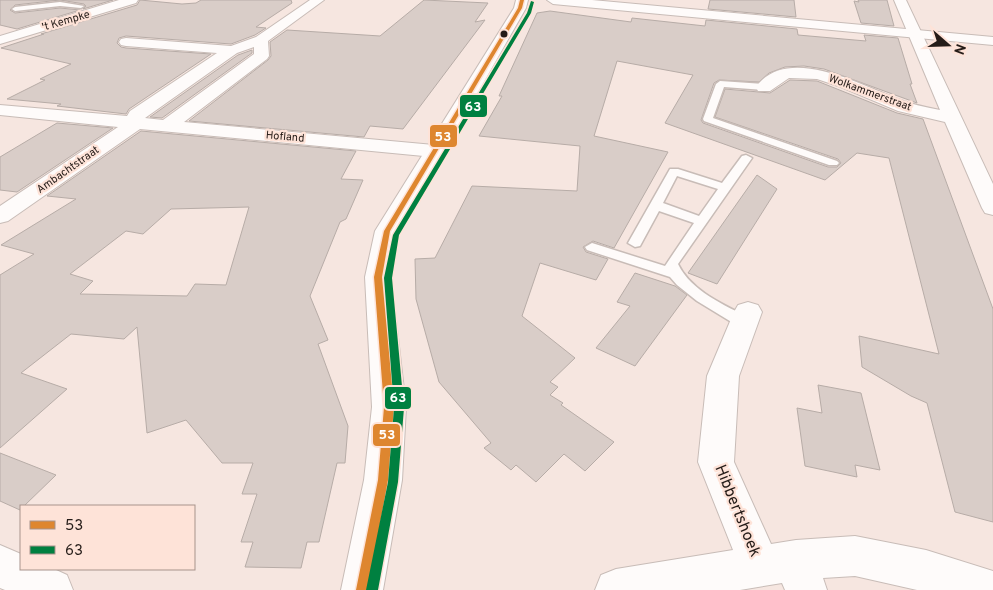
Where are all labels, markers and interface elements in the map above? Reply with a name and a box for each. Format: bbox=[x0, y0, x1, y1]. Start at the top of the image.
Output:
street label: 't Kempke bbox=[40, 7, 92, 35]
north arrow bbox=[923, 20, 973, 70]
unlabelled marker bbox=[499, 29, 509, 39]
text: N bbox=[949, 41, 969, 57]
street label: Wolkammerstraat bbox=[827, 72, 913, 114]
line badge: 63 bbox=[459, 94, 488, 118]
text: 63 bbox=[465, 99, 482, 116]
line badge: 53 bbox=[429, 124, 458, 148]
street label: Hofland bbox=[265, 128, 305, 146]
text: 53 bbox=[435, 129, 451, 146]
street label: Ambachtstraat bbox=[34, 143, 102, 197]
line badge: 63 bbox=[384, 386, 412, 410]
text: 63 bbox=[390, 390, 407, 407]
line badge: 53 bbox=[372, 423, 401, 447]
text: 53 bbox=[379, 427, 395, 444]
street label: Hibbertshoek bbox=[709, 462, 765, 560]
legend bbox=[20, 505, 195, 570]
text: 53 bbox=[65, 517, 83, 536]
text: 63 bbox=[65, 542, 83, 561]

